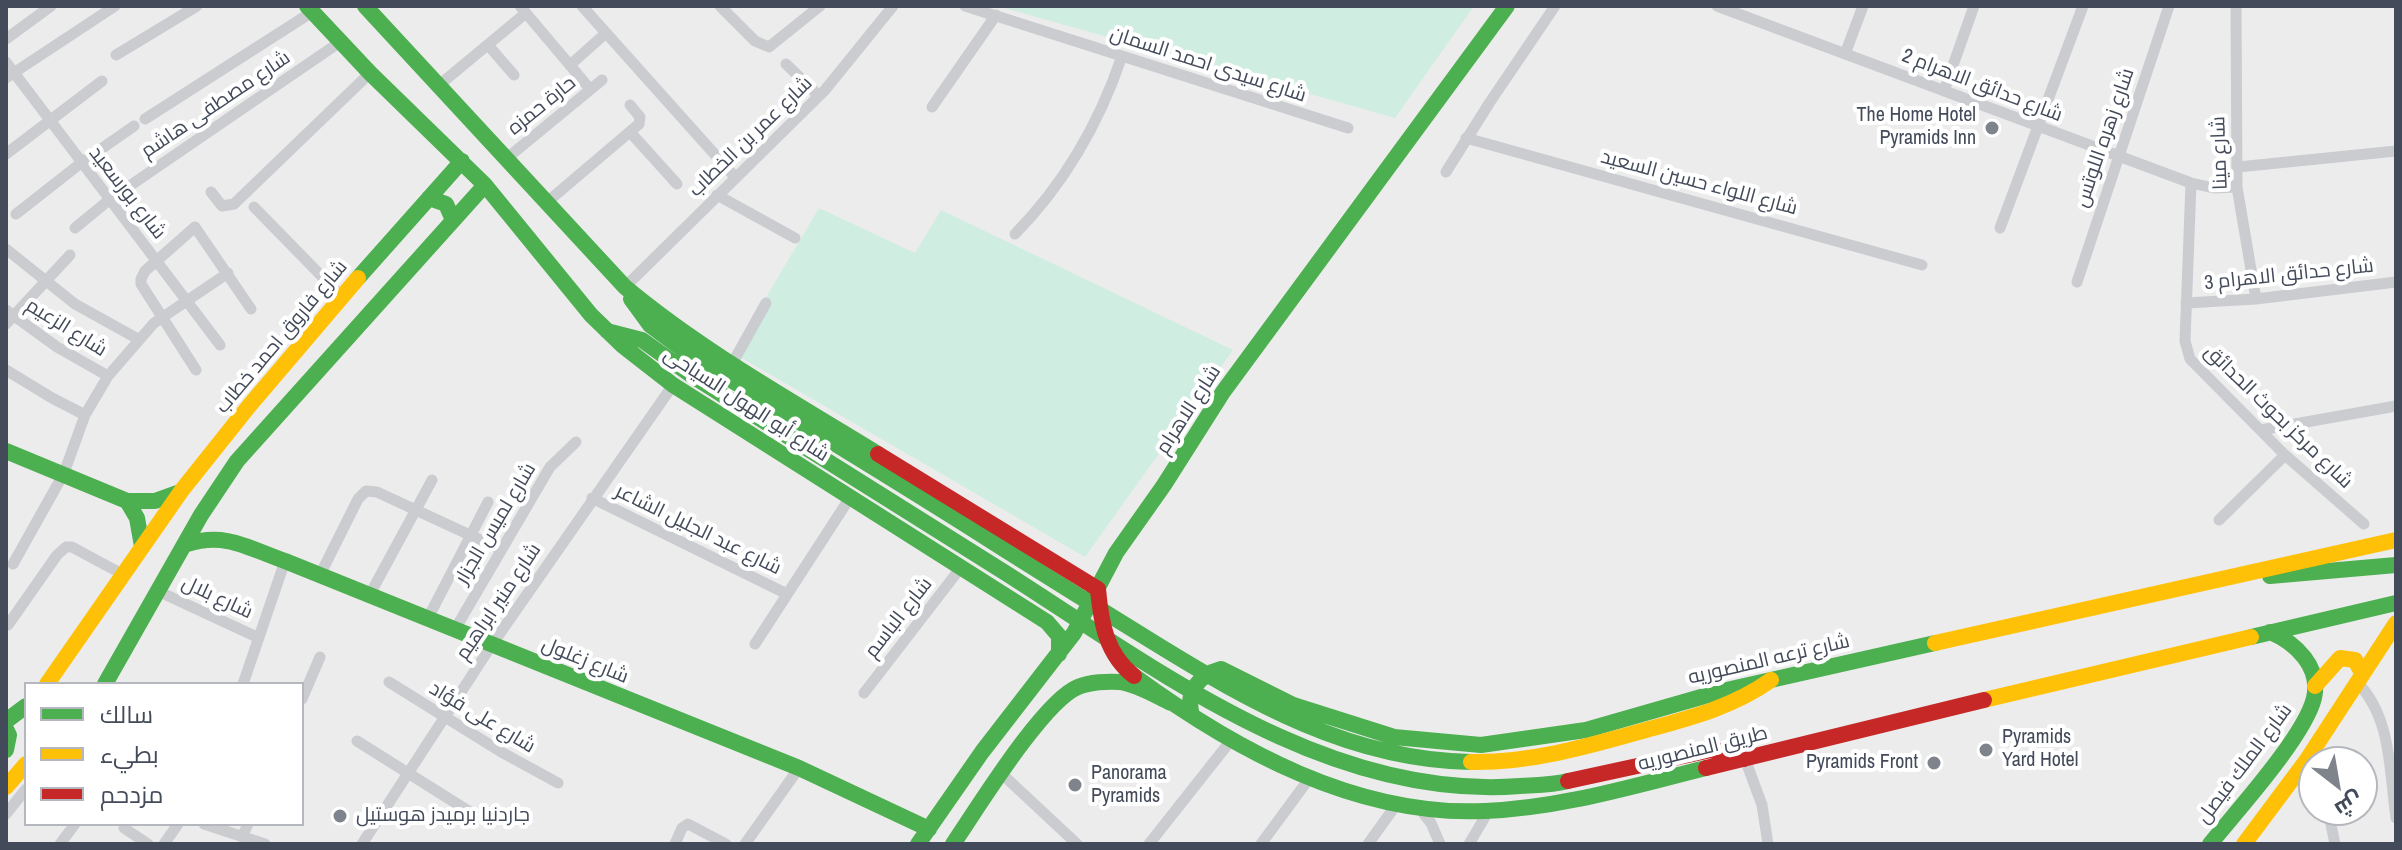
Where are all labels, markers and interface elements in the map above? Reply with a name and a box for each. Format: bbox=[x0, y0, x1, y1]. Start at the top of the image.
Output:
street label: شارع سيدى احمد السمان bbox=[1107, 22, 1309, 108]
street label: شارع حدائق الاهرام 2 bbox=[1898, 44, 2066, 128]
street label: شارع مصطفى هاشم bbox=[137, 46, 295, 164]
street label: شارع زهره اللوتس bbox=[2070, 65, 2140, 211]
street label: حارة حمزه bbox=[503, 71, 581, 141]
street label: شارع عمر بن الخطاب bbox=[684, 72, 818, 202]
place label: The Home Hotel Pyramids Inn bbox=[1857, 104, 1976, 151]
street label: شارع مينا bbox=[2207, 116, 2233, 190]
marker: The Home Hotel Pyramids Inn bbox=[1983, 119, 2001, 137]
street label: شارع بورسعيد bbox=[83, 142, 171, 244]
street label: شارع اللواء حسين السعيد bbox=[1598, 145, 1800, 221]
street label: شارع حدائق الاهرام 3 bbox=[2203, 254, 2375, 296]
street label: شارع فاروق احمد خطاب bbox=[211, 256, 353, 418]
street label: شارع الزعيم bbox=[21, 294, 111, 362]
street label: شارع مركز بحوث الحدائق bbox=[2199, 340, 2357, 494]
street label: شارع أبو الهول السياحى bbox=[659, 343, 833, 467]
street label: شارع الاهرام bbox=[1151, 361, 1227, 459]
street label: شارع لميس الجزار bbox=[450, 459, 542, 589]
street label: شارع عبد الجليل الشاعر bbox=[611, 479, 785, 581]
street label: شارع منير ابراهيم bbox=[451, 539, 547, 665]
street label: شارع بلال bbox=[178, 571, 256, 625]
street label: شارع الباسم bbox=[860, 573, 938, 663]
street label: شارع ترعه المنصوريه bbox=[1686, 630, 1852, 690]
street label: شارع زغلول bbox=[538, 633, 632, 689]
street label: شارع على فؤاد bbox=[425, 677, 539, 759]
legend bbox=[24, 682, 304, 826]
text: سالك bbox=[100, 698, 153, 730]
street label: شارع الملك فيصل bbox=[2192, 699, 2298, 829]
street label: طريق المنصوريه bbox=[1636, 721, 1770, 777]
place label: Pyramids Yard Hotel bbox=[2002, 726, 2078, 773]
text: بطيء bbox=[100, 738, 159, 770]
marker: Pyramids Yard Hotel bbox=[1977, 741, 1995, 759]
north arrow bbox=[2298, 746, 2378, 826]
place label: Pyramids Front bbox=[1806, 751, 1918, 775]
marker: Pyramids Front bbox=[1925, 754, 1943, 772]
place label: Panorama Pyramids bbox=[1091, 762, 1167, 809]
marker: Panorama Pyramids bbox=[1066, 776, 1084, 794]
text: مزدحم bbox=[100, 778, 163, 810]
text: ش bbox=[2330, 785, 2369, 825]
place label: جاردنيا برميدز هوستيل bbox=[356, 804, 530, 828]
marker: جاردنيا برميدز هوستيل bbox=[331, 807, 349, 825]

